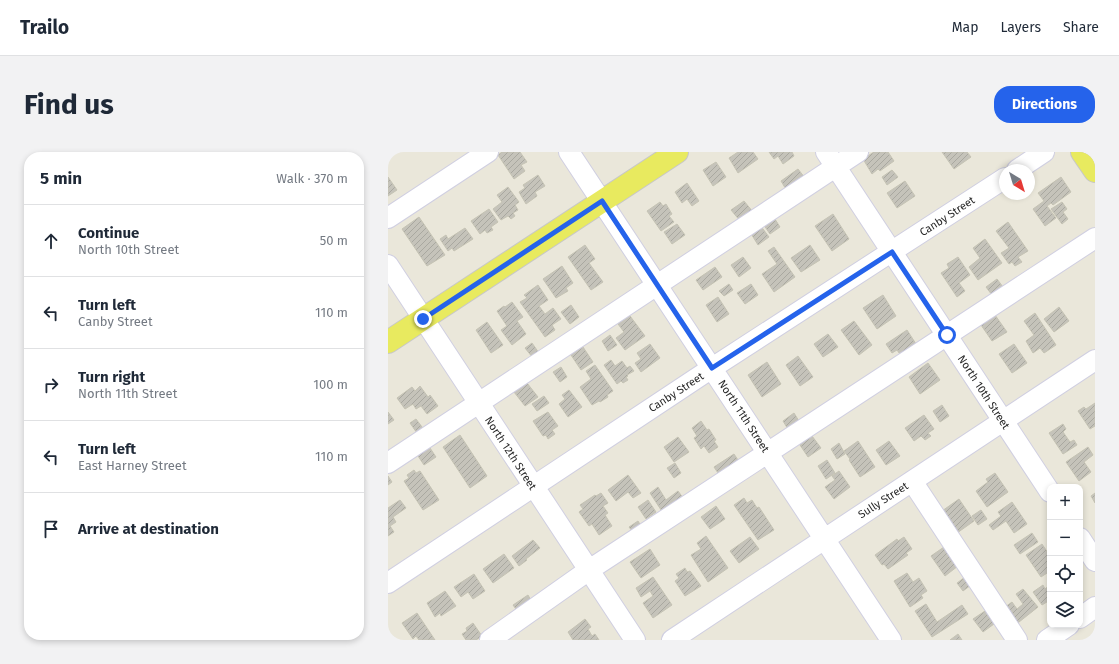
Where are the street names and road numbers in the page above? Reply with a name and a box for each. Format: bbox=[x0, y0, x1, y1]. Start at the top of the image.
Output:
street label: Canby Street bbox=[917, 194, 977, 239]
street label: North 10th Street bbox=[955, 353, 1012, 432]
street label: Canby Street bbox=[646, 370, 706, 415]
street label: North 11th Street bbox=[715, 377, 772, 455]
street label: North 12th Street bbox=[482, 414, 539, 492]
street label: Sully Street bbox=[856, 479, 911, 521]

